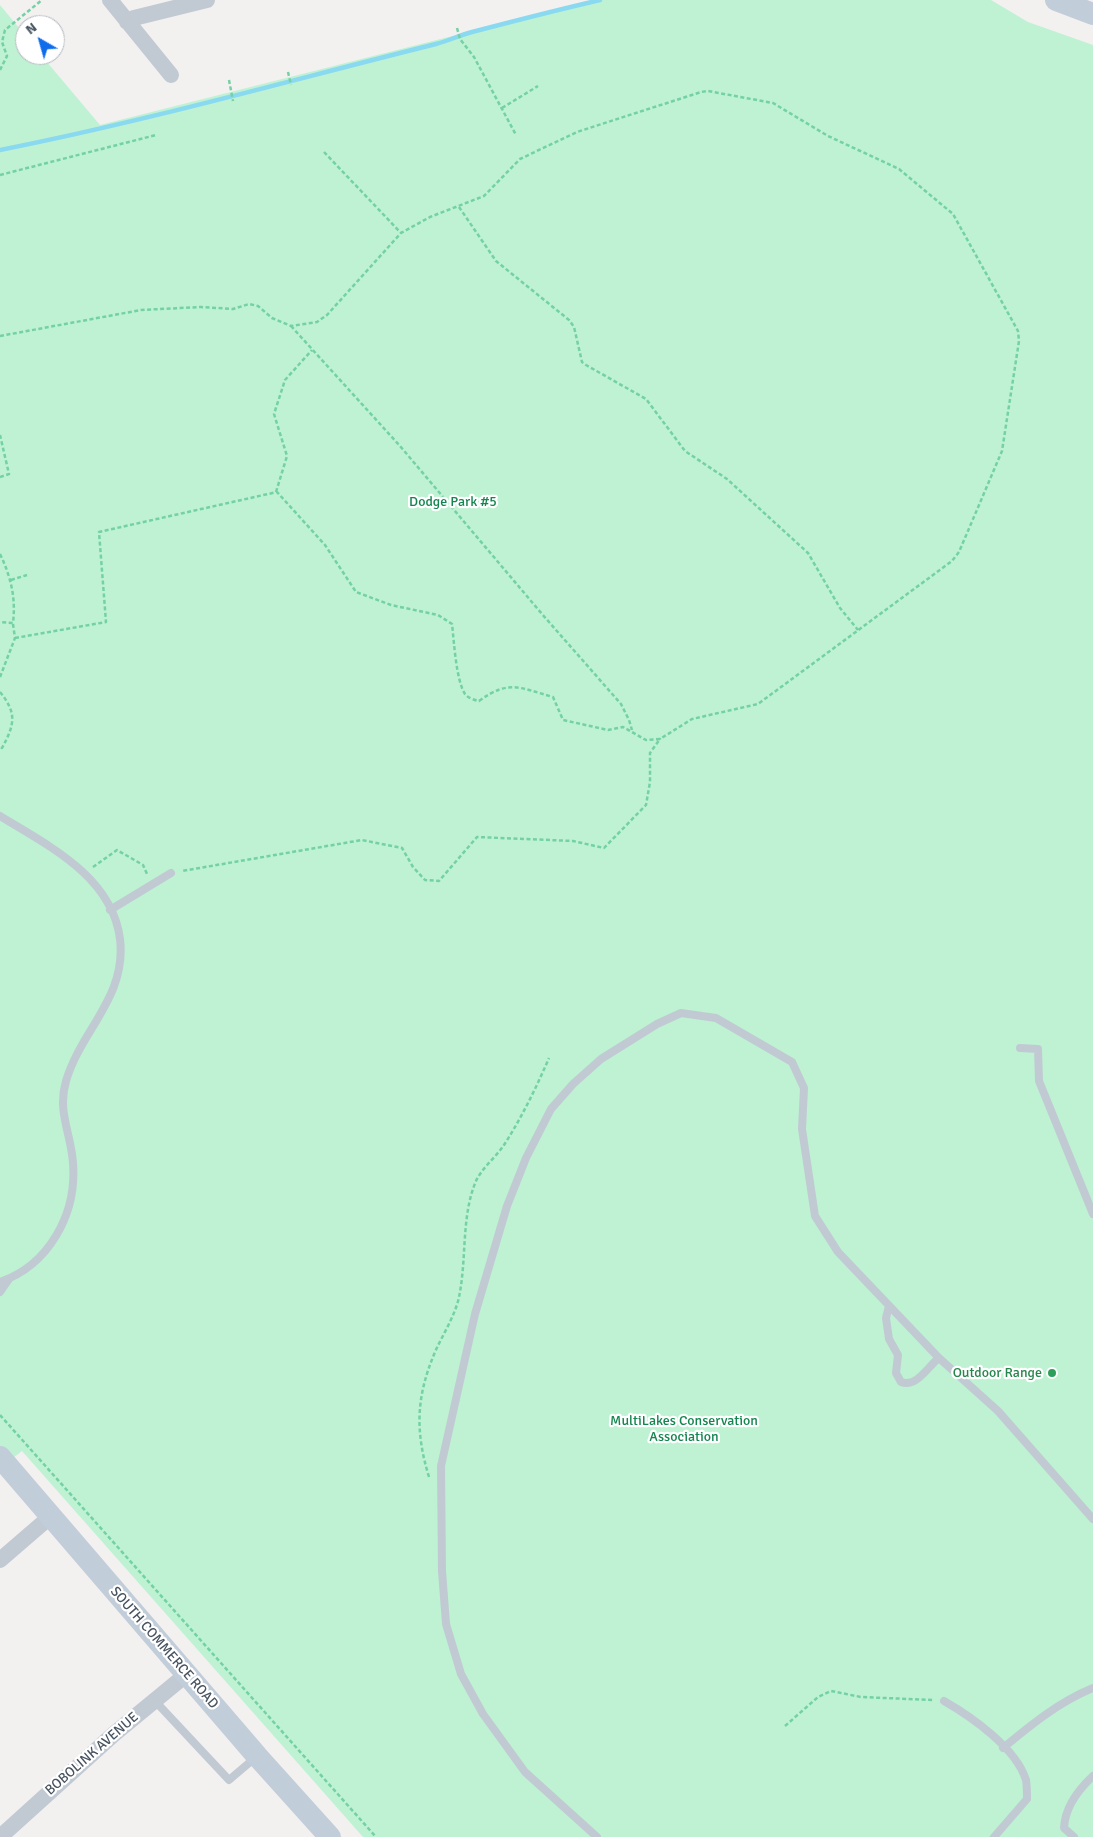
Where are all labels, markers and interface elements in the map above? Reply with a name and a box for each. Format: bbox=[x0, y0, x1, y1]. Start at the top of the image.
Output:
north arrow bbox=[15, 15, 65, 65]
text: N bbox=[22, 19, 40, 38]
park label: Dodge Park #5 bbox=[409, 494, 497, 510]
place label: Outdoor Range bbox=[953, 1365, 1042, 1381]
marker: Outdoor Range bbox=[1046, 1367, 1058, 1379]
park label: MultiLakes Conservation Association bbox=[610, 1413, 758, 1445]
street label: SOUTH COMMERCE ROAD bbox=[106, 1584, 222, 1712]
street label: BOBOLINK AVENUE bbox=[42, 1709, 142, 1799]

